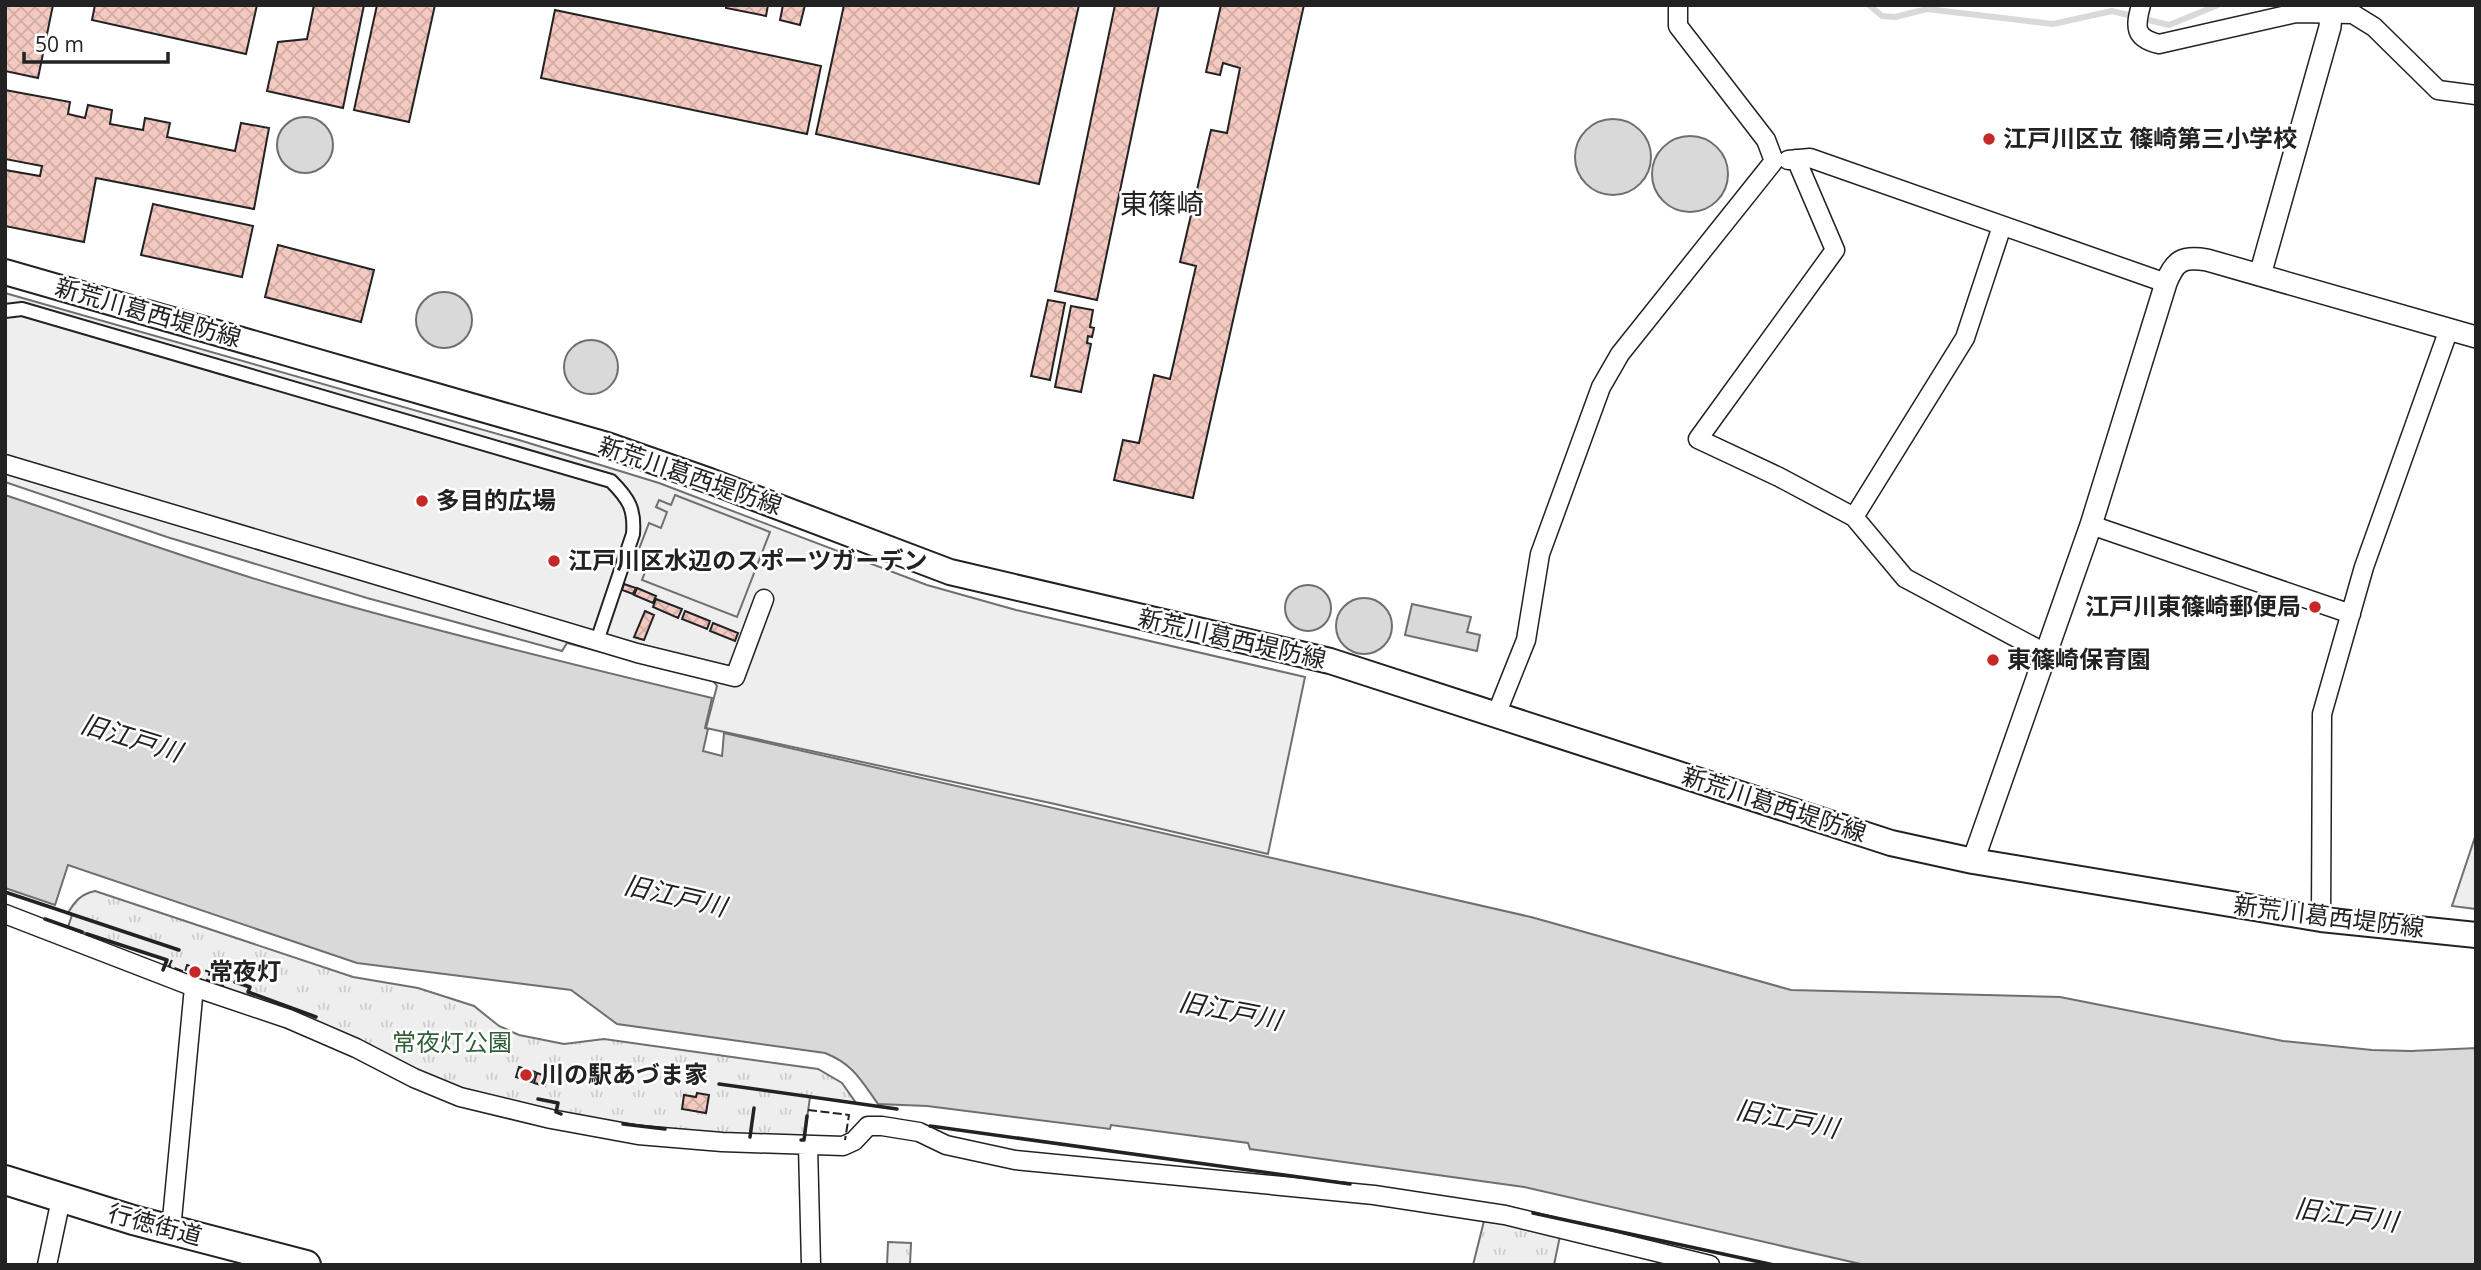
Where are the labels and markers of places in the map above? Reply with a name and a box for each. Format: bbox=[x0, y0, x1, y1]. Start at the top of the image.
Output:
place label: 江戸川区立 篠崎第三小学校 bbox=[2003, 121, 2297, 154]
marker: 江戸川区立 篠崎第三小学校 bbox=[1981, 131, 1997, 147]
place label: 多目的広場 bbox=[436, 483, 556, 516]
marker: 多目的広場 bbox=[414, 493, 430, 509]
place label: 江戸川区水辺のスポーツガーデン bbox=[568, 543, 928, 576]
marker: 江戸川区水辺のスポーツガーデン bbox=[546, 553, 562, 569]
place label: 江戸川東篠崎郵便局 bbox=[2085, 589, 2301, 622]
marker: 江戸川東篠崎郵便局 bbox=[2307, 599, 2323, 615]
place label: 東篠崎保育園 bbox=[2007, 642, 2151, 675]
marker: 東篠崎保育園 bbox=[1985, 652, 2001, 668]
place label: 常夜灯 bbox=[209, 954, 281, 987]
marker: 常夜灯 bbox=[187, 964, 203, 980]
place label: 川の駅あづま家 bbox=[540, 1057, 708, 1090]
marker: 川の駅あづま家 bbox=[518, 1067, 534, 1083]

